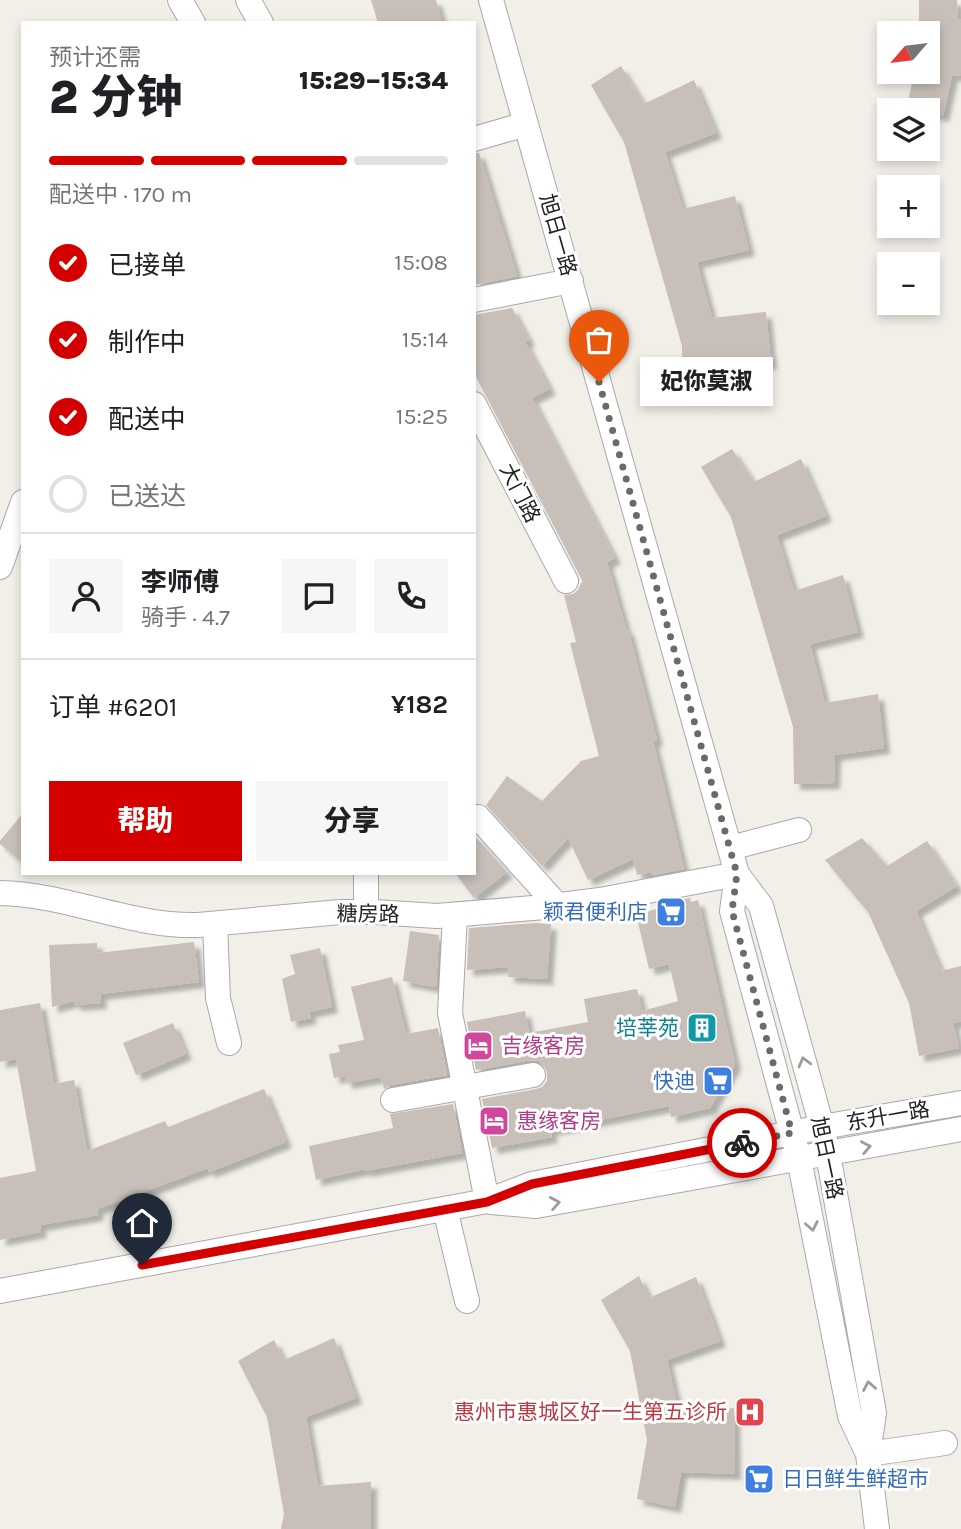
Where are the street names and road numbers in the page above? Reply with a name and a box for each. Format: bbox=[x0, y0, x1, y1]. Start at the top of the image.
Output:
street label: 旭日一路 bbox=[535, 191, 581, 279]
street label: 大门路 bbox=[495, 459, 545, 527]
street label: 糖房路 bbox=[336, 901, 400, 927]
street label: 东升一路 bbox=[845, 1097, 931, 1135]
street label: 旭日一路 bbox=[807, 1114, 847, 1202]

